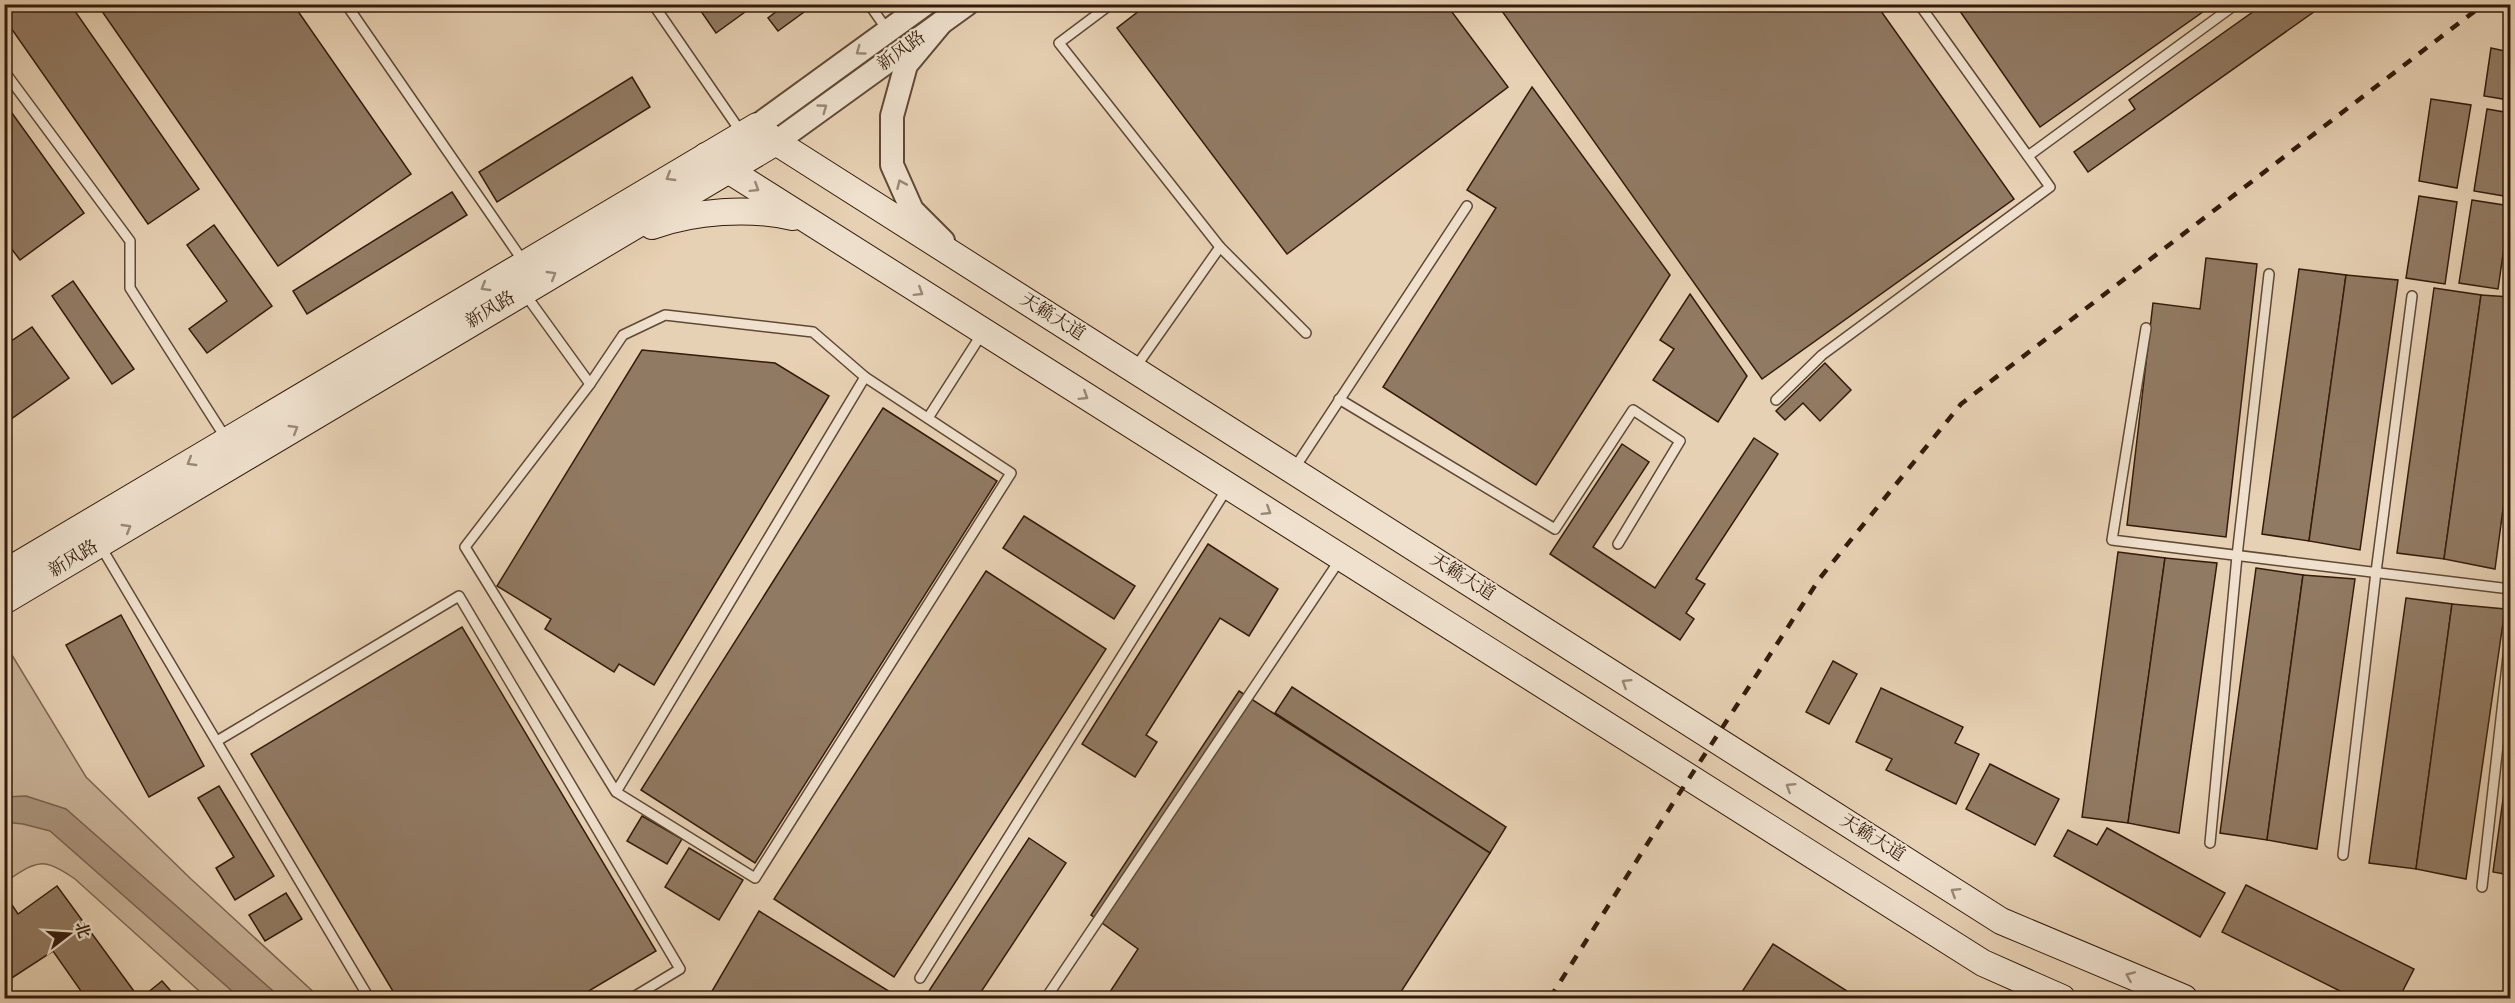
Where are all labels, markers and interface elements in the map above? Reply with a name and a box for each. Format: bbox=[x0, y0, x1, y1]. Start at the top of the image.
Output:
street label: 新风路 bbox=[873, 26, 931, 78]
one-way arrow bbox=[856, 44, 867, 55]
one-way arrow bbox=[817, 104, 828, 115]
one-way arrow bbox=[666, 169, 676, 181]
one-way arrow bbox=[749, 180, 759, 192]
one-way arrow bbox=[896, 180, 908, 191]
one-way arrow bbox=[546, 271, 556, 282]
one-way arrow bbox=[481, 280, 491, 291]
one-way arrow bbox=[913, 285, 924, 296]
street label: 新风路 bbox=[461, 286, 521, 336]
street label: 天籁大道 bbox=[1015, 288, 1089, 348]
one-way arrow bbox=[1078, 389, 1088, 401]
one-way arrow bbox=[288, 424, 298, 436]
one-way arrow bbox=[187, 455, 197, 466]
one-way arrow bbox=[1261, 504, 1271, 516]
one-way arrow bbox=[121, 524, 131, 536]
street label: 新风路 bbox=[44, 535, 104, 585]
street label: 天籁大道 bbox=[1425, 548, 1499, 608]
one-way arrow bbox=[1622, 678, 1632, 690]
one-way arrow bbox=[1786, 784, 1797, 795]
street label: 天籁大道 bbox=[1835, 809, 1909, 869]
one-way arrow bbox=[1951, 887, 1961, 899]
north arrow bbox=[39, 904, 99, 964]
text: 北 bbox=[68, 919, 94, 941]
one-way arrow bbox=[2126, 971, 2137, 983]

